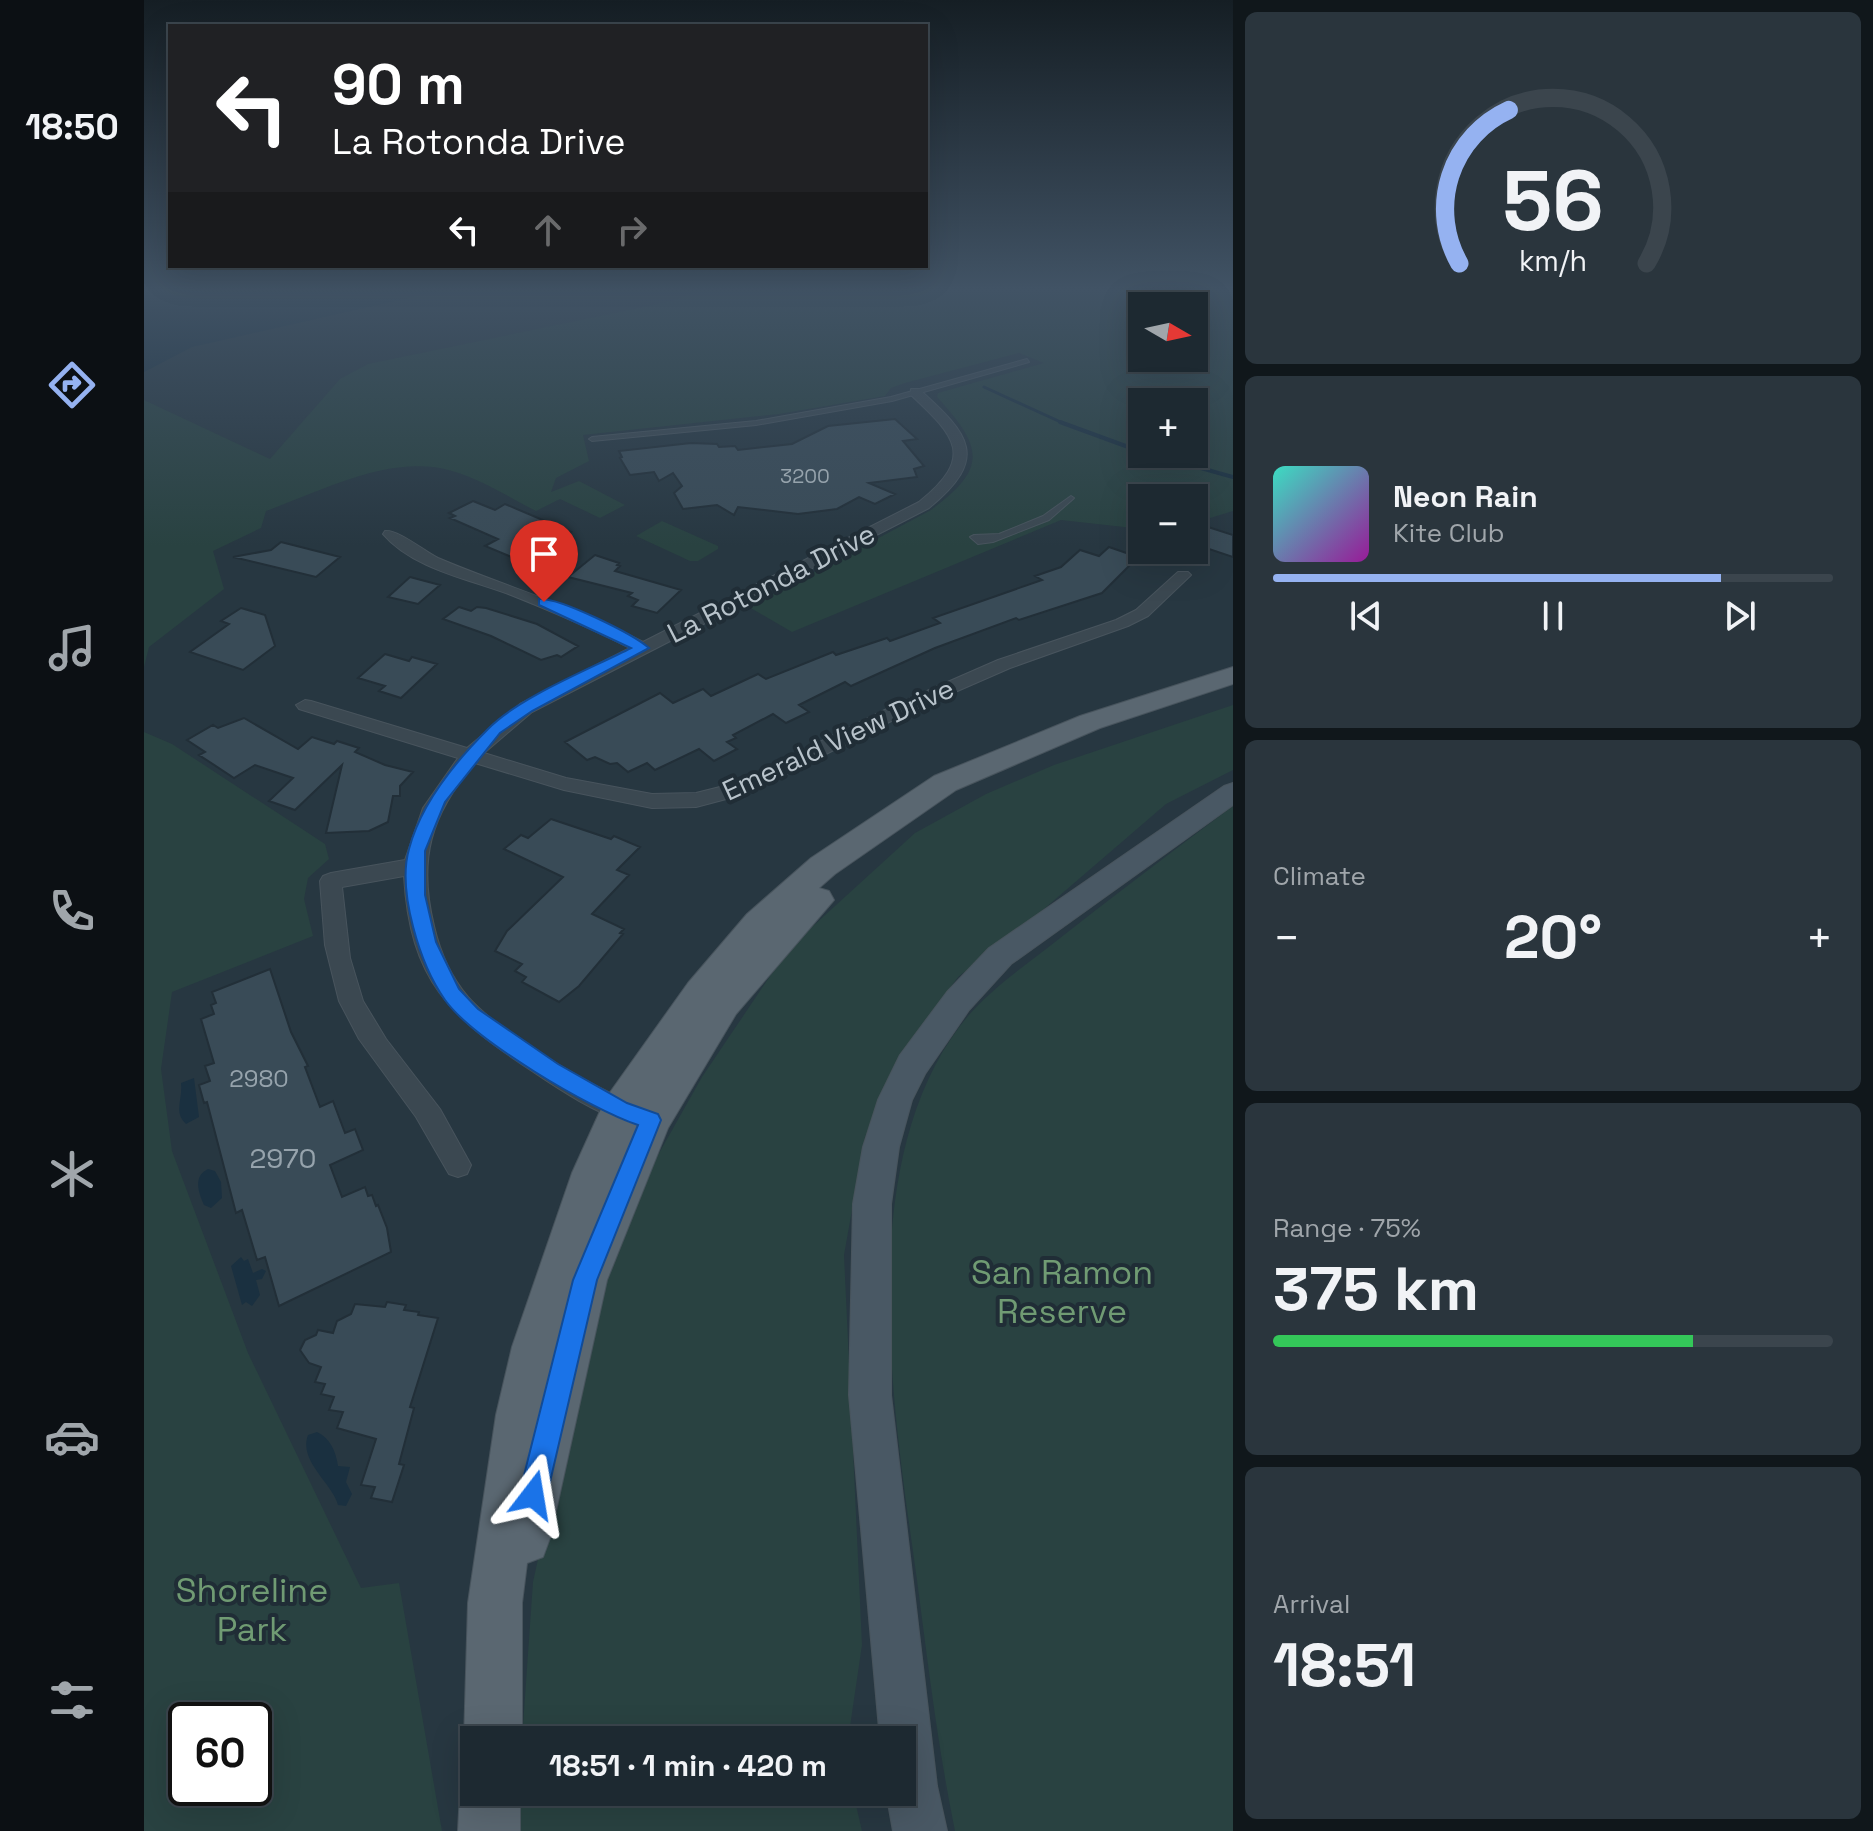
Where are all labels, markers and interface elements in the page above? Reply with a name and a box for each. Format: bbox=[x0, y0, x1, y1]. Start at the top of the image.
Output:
text: 90 m bbox=[332, 49, 465, 120]
icon: left bbox=[200, 56, 304, 160]
text: 18:50 bbox=[25, 104, 119, 150]
text: La Rotonda Drive bbox=[332, 119, 625, 165]
text: 56 bbox=[1502, 147, 1604, 253]
icon: left bbox=[442, 208, 486, 252]
icon: ahead bbox=[526, 208, 570, 252]
icon: right bbox=[610, 208, 654, 252]
text: km/h bbox=[1519, 243, 1587, 279]
north arrow bbox=[1128, 292, 1208, 372]
map controls bbox=[1128, 292, 1208, 564]
icon: directions bbox=[44, 357, 100, 413]
button: + bbox=[1128, 388, 1208, 468]
house number: 3200 bbox=[780, 463, 830, 489]
text: Neon Rain bbox=[1393, 477, 1538, 516]
button: − bbox=[1128, 484, 1208, 564]
street label: La Rotonda Drive bbox=[661, 515, 881, 651]
text: Kite Club bbox=[1393, 516, 1505, 550]
pin bbox=[510, 520, 578, 602]
icon: arrive bbox=[522, 532, 566, 576]
icon: previous bbox=[1344, 594, 1388, 638]
icon: pause bbox=[1531, 594, 1575, 638]
icon: next bbox=[1718, 594, 1762, 638]
icon: music bbox=[44, 620, 100, 676]
street label: Emerald View Drive bbox=[716, 670, 960, 808]
text: Climate bbox=[1273, 859, 1366, 893]
icon: phone bbox=[44, 883, 100, 939]
text: 20° bbox=[1504, 899, 1602, 976]
text: − bbox=[1273, 910, 1300, 966]
text: + bbox=[1806, 910, 1833, 966]
house number: 2980 bbox=[229, 1063, 289, 1094]
house number: 2970 bbox=[250, 1140, 316, 1176]
icon: climate bbox=[44, 1146, 100, 1202]
text: Range · 75% bbox=[1273, 1211, 1421, 1245]
park label: San Ramon Reserve bbox=[971, 1251, 1153, 1333]
text: 375 km bbox=[1273, 1251, 1479, 1328]
icon: car bbox=[44, 1409, 100, 1465]
position arrow bbox=[491, 1453, 575, 1537]
park label: Shoreline Park bbox=[176, 1569, 328, 1651]
text: Arrival bbox=[1273, 1587, 1350, 1621]
text: 18:51 bbox=[1273, 1627, 1416, 1704]
icon: filters bbox=[44, 1672, 100, 1728]
speed limit sign: 60 bbox=[168, 1702, 272, 1806]
text: 18:51 · 1 min · 420 m bbox=[549, 1746, 827, 1785]

